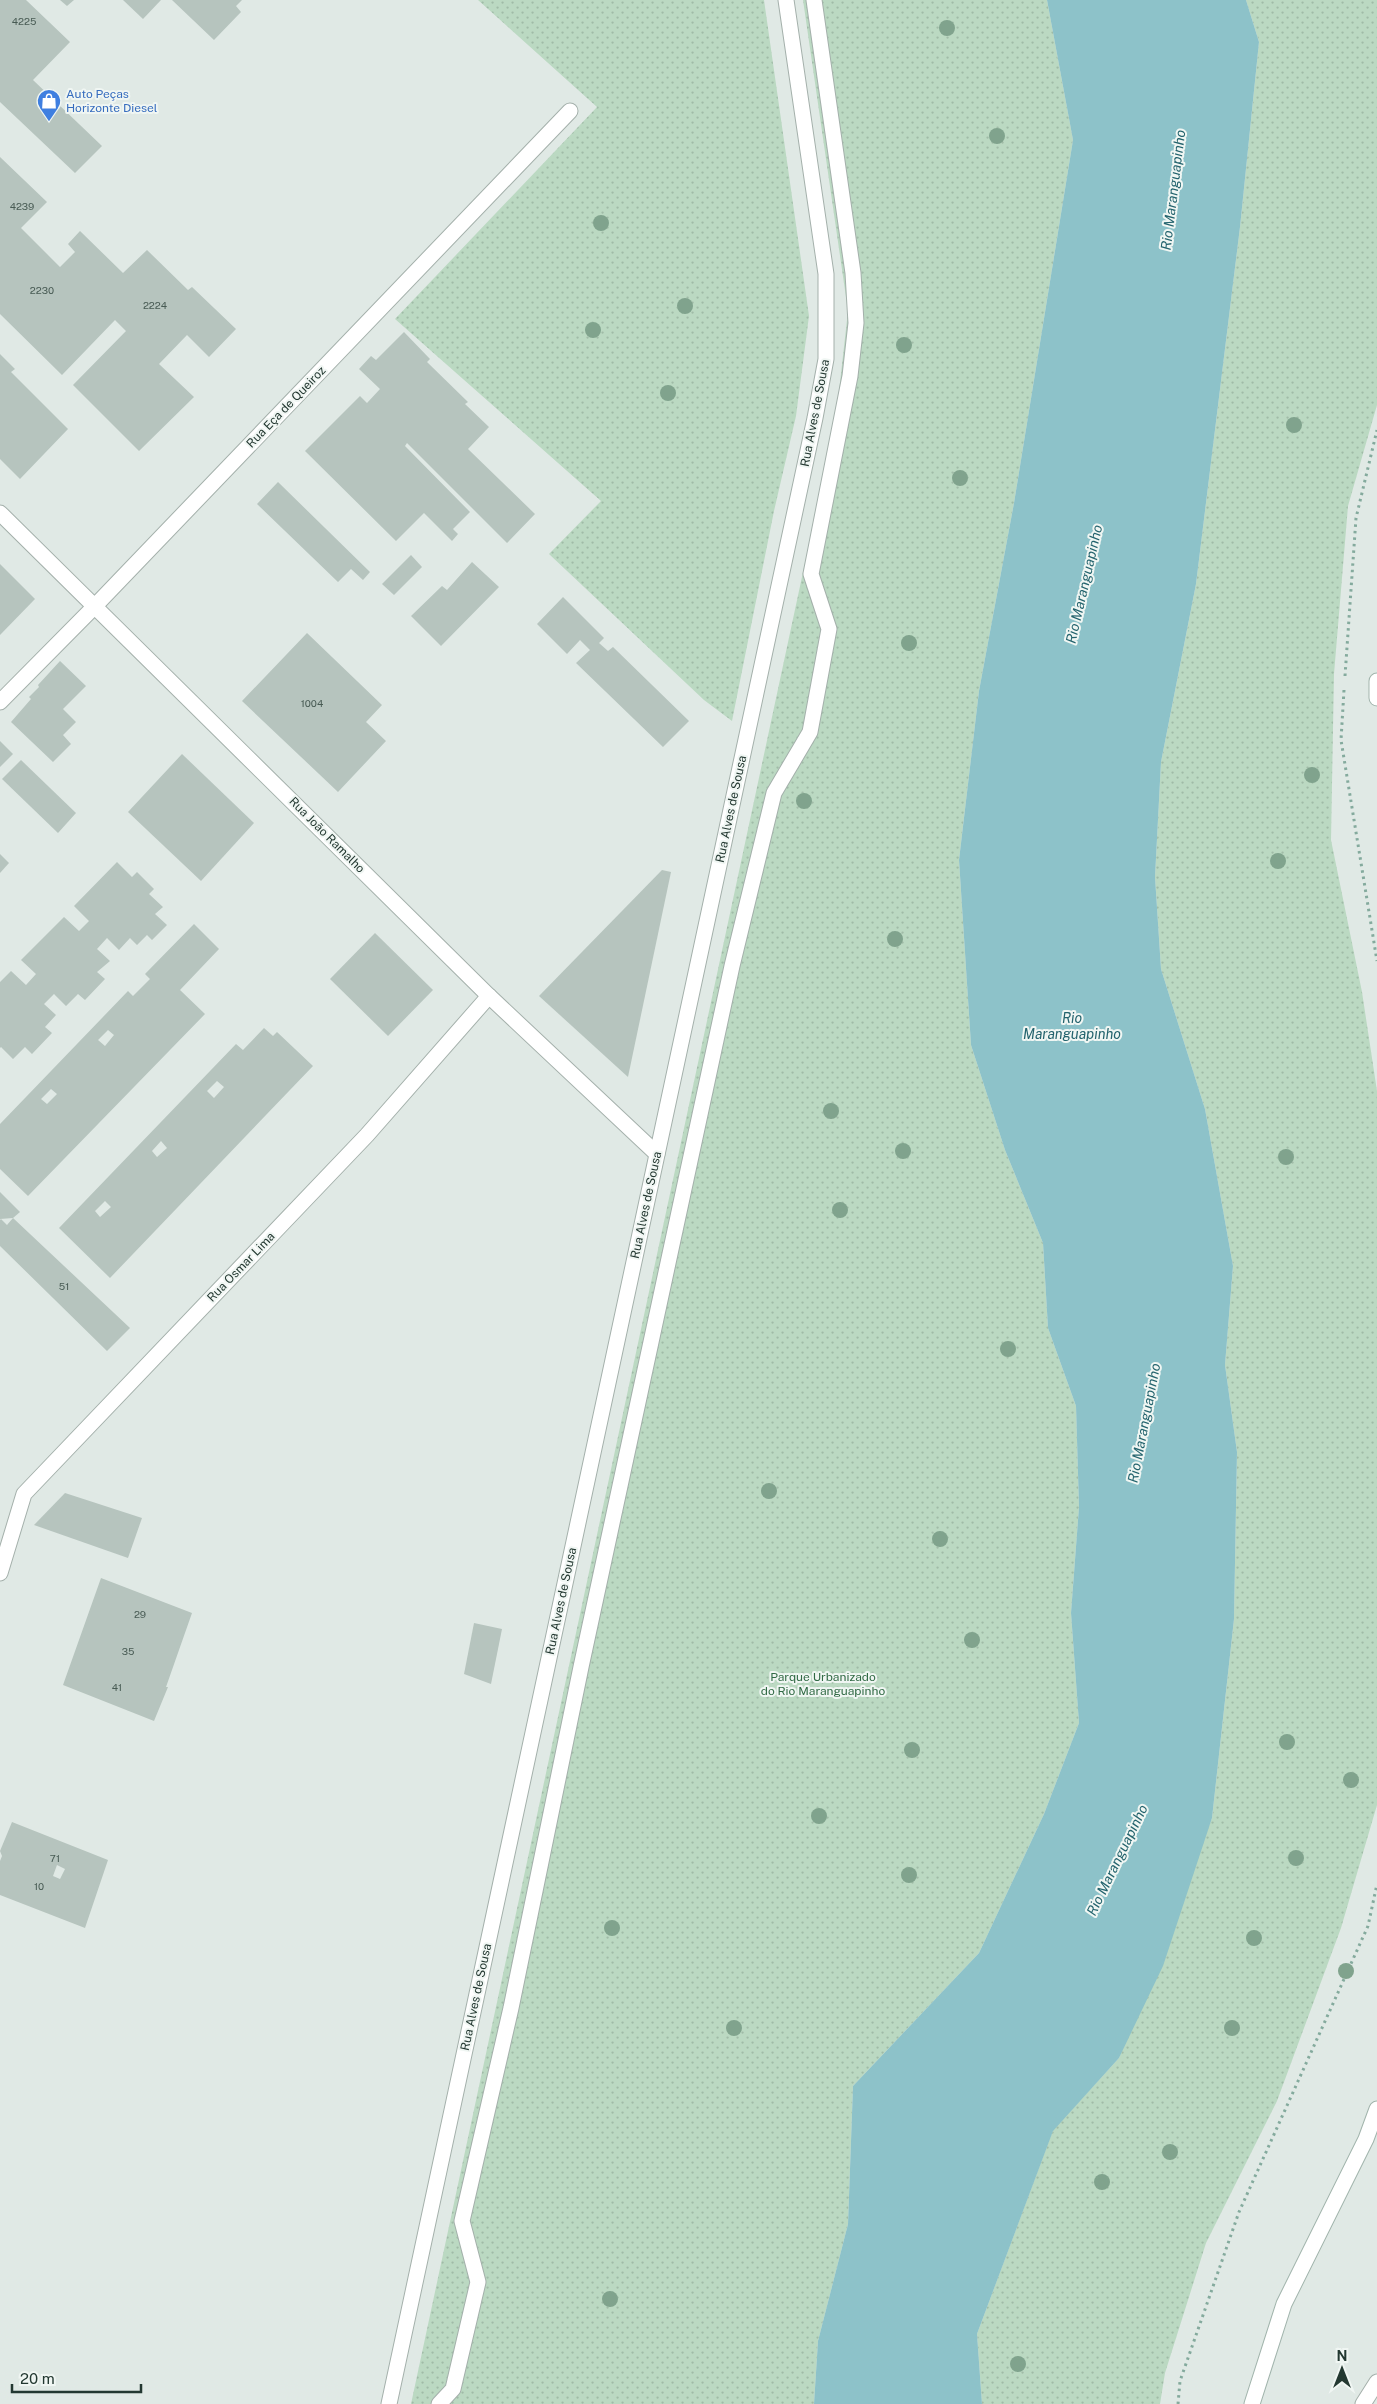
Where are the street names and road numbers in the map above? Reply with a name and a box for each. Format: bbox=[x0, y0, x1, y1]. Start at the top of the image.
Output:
street label: Rua Alves de Sousa bbox=[798, 358, 832, 468]
street label: Rua Eça de Queiroz bbox=[244, 363, 328, 450]
street label: Rua Alves de Sousa bbox=[713, 754, 749, 864]
street label: Rua João Ramalho bbox=[286, 794, 368, 876]
street label: Rua Alves de Sousa bbox=[628, 1150, 664, 1260]
street label: Rua Osmar Lima bbox=[204, 1229, 278, 1305]
street label: Rua Alves de Sousa bbox=[543, 1546, 579, 1656]
street label: Rua Alves de Sousa bbox=[458, 1942, 494, 2052]

